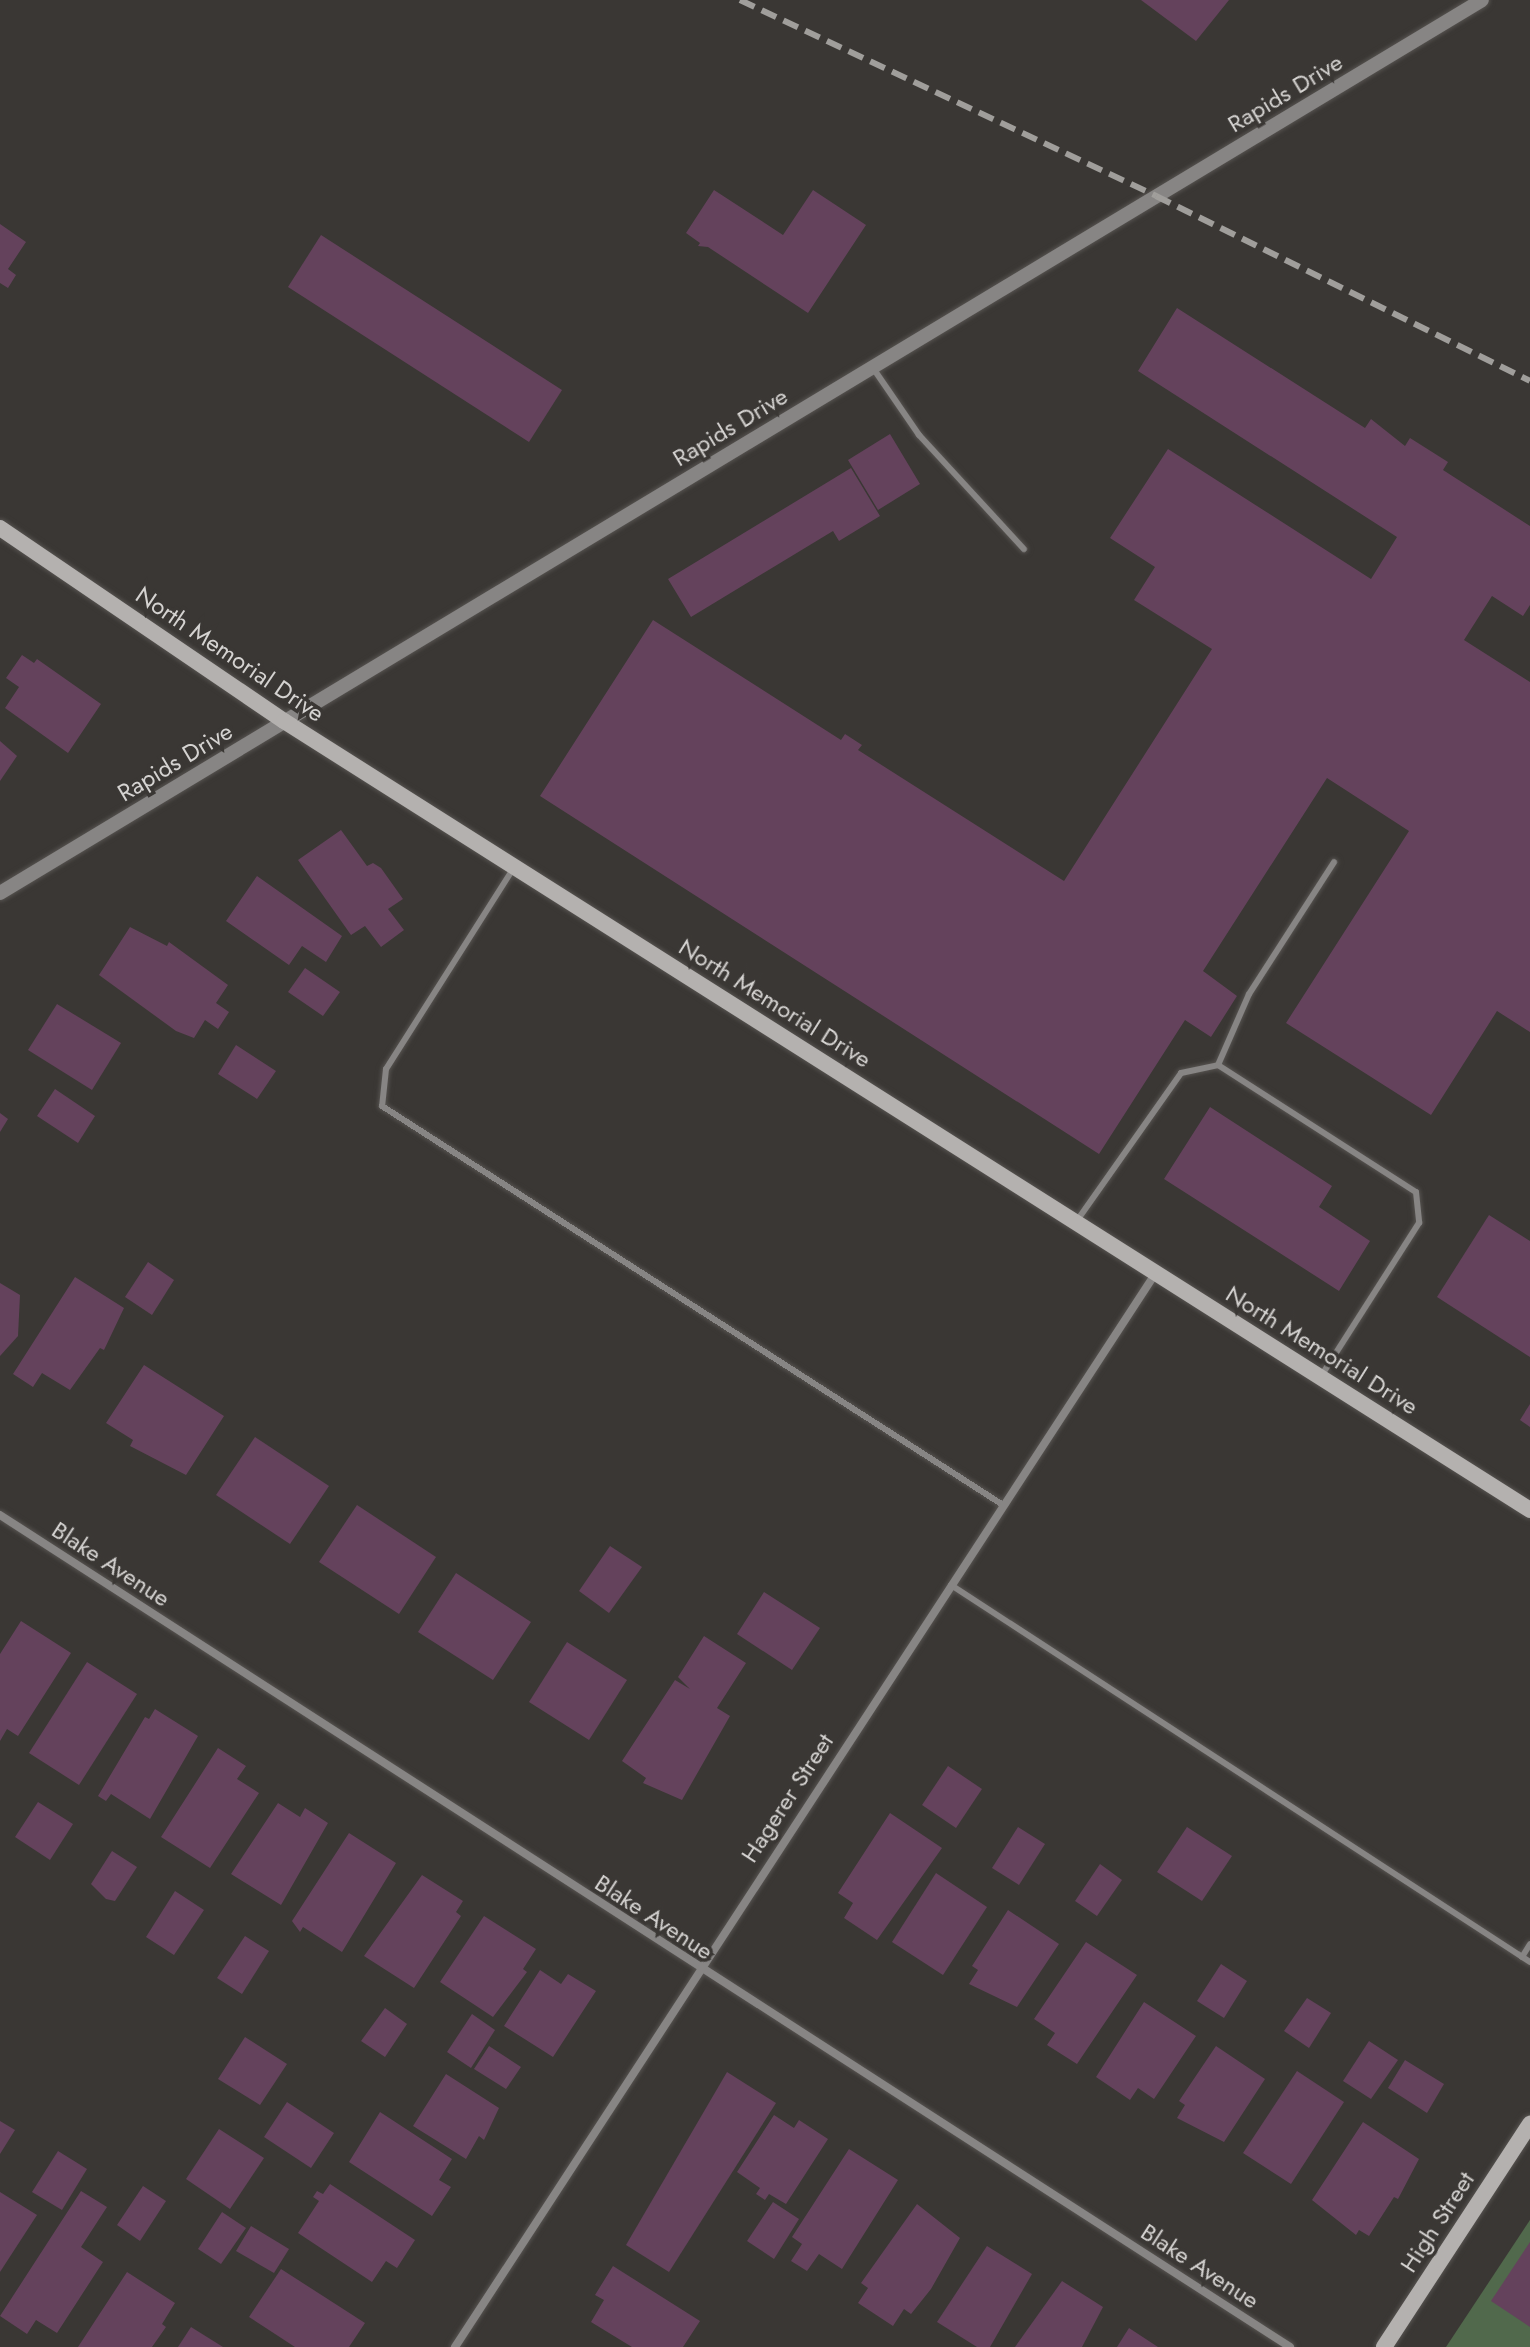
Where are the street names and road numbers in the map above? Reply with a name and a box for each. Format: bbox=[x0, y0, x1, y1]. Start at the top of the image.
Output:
street label: Rapids Drive bbox=[1222, 47, 1348, 139]
street label: Rapids Drive bbox=[667, 381, 793, 473]
street label: North Memorial Drive bbox=[130, 580, 330, 728]
street label: Rapids Drive bbox=[112, 716, 238, 808]
street label: North Memorial Drive bbox=[674, 932, 876, 1074]
street label: North Memorial Drive bbox=[1221, 1279, 1423, 1421]
street label: Blake Avenue bbox=[47, 1515, 175, 1613]
street label: Hagerer Street bbox=[735, 1728, 839, 1868]
street label: Blake Avenue bbox=[590, 1868, 718, 1966]
street label: High Street bbox=[1394, 2166, 1480, 2278]
street label: Blake Avenue bbox=[1136, 2217, 1264, 2315]

